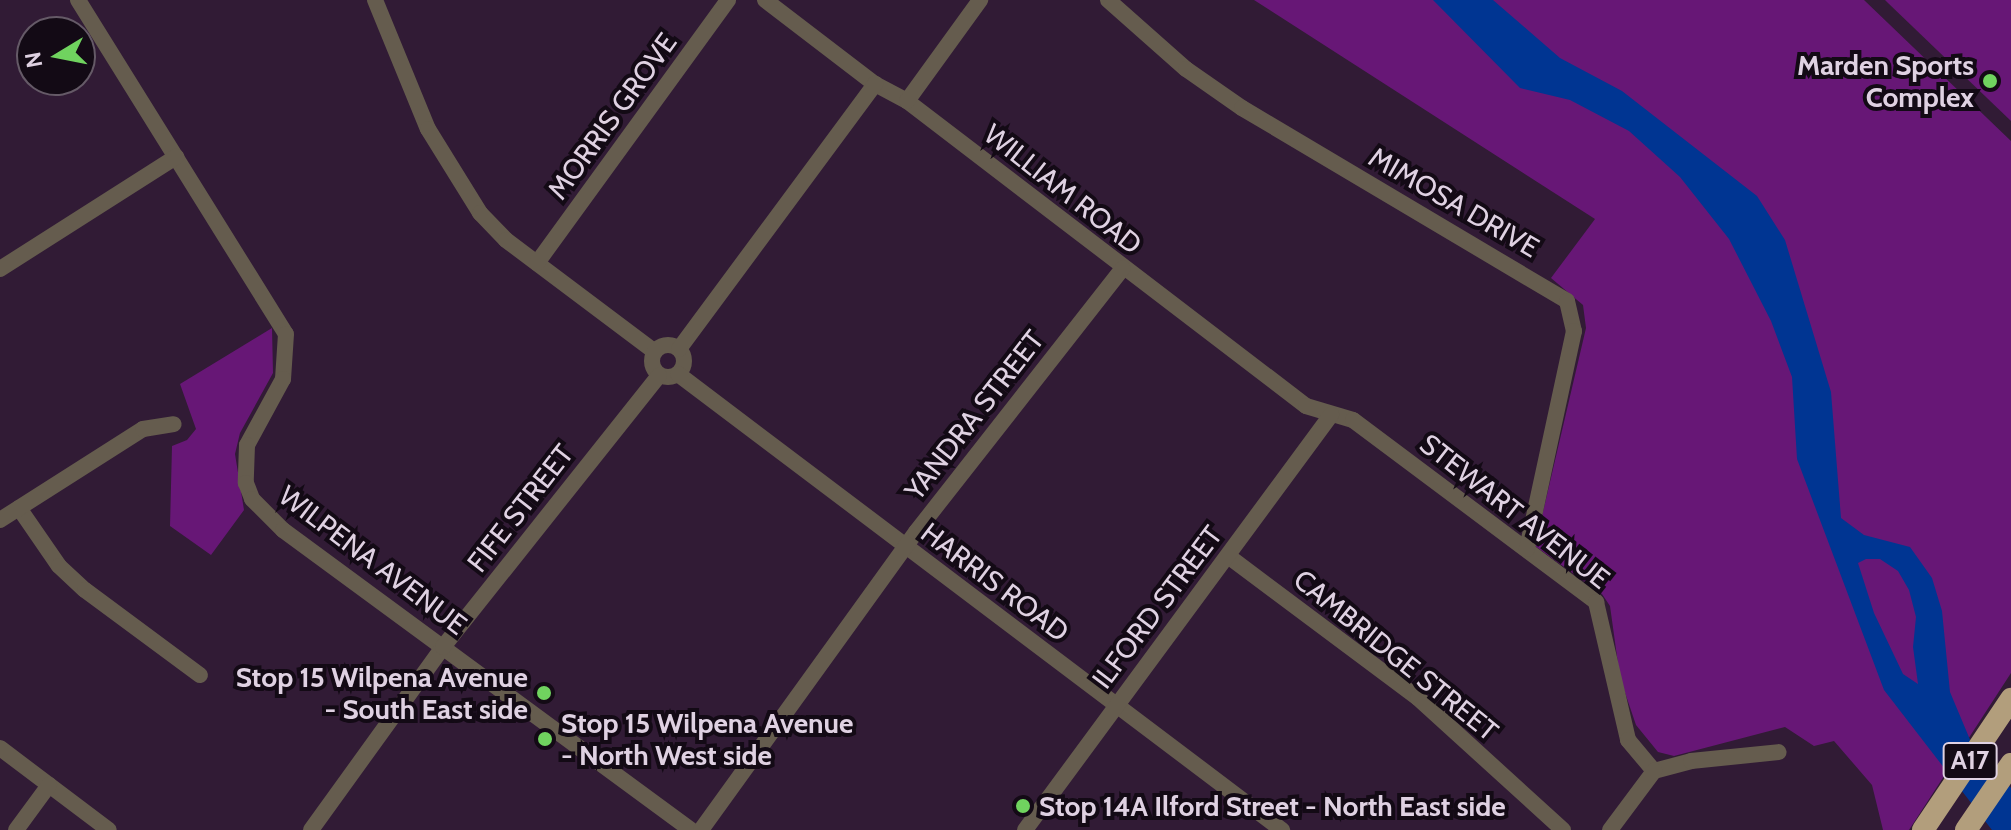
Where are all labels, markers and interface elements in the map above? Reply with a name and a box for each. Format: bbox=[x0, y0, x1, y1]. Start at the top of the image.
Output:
north arrow bbox=[16, 16, 96, 96]
street label: MORRIS GROVE bbox=[540, 26, 684, 206]
place label: Marden Sports Complex bbox=[1797, 48, 1974, 114]
text: N bbox=[19, 50, 48, 70]
marker: Marden Sports Complex bbox=[1981, 72, 1999, 90]
street label: WILLIAM ROAD bbox=[977, 117, 1149, 261]
street label: MIMOSA DRIVE bbox=[1363, 140, 1545, 264]
street label: YANDRA STREET bbox=[897, 324, 1051, 506]
street label: STEWART AVENUE bbox=[1414, 427, 1616, 595]
street label: FIFE STREET bbox=[460, 438, 580, 578]
street label: WILPENA AVENUE bbox=[272, 478, 474, 642]
street label: HARRIS ROAD bbox=[914, 516, 1076, 648]
street label: ILFORD STREET bbox=[1085, 519, 1229, 695]
street label: CAMBRIDGE STREET bbox=[1287, 562, 1505, 748]
place label: Stop 15 Wilpena Avenue - South East side bbox=[236, 660, 528, 726]
marker: Stop 15 Wilpena Avenue - South East side bbox=[535, 684, 553, 702]
place label: Stop 15 Wilpena Avenue - North West side bbox=[561, 706, 853, 772]
marker: Stop 15 Wilpena Avenue - North West side bbox=[536, 730, 554, 748]
road number: A17 bbox=[1942, 739, 1998, 783]
place label: Stop 14A Ilford Street - North East side bbox=[1039, 789, 1506, 823]
marker: Stop 14A Ilford Street - North East side bbox=[1014, 797, 1032, 815]

